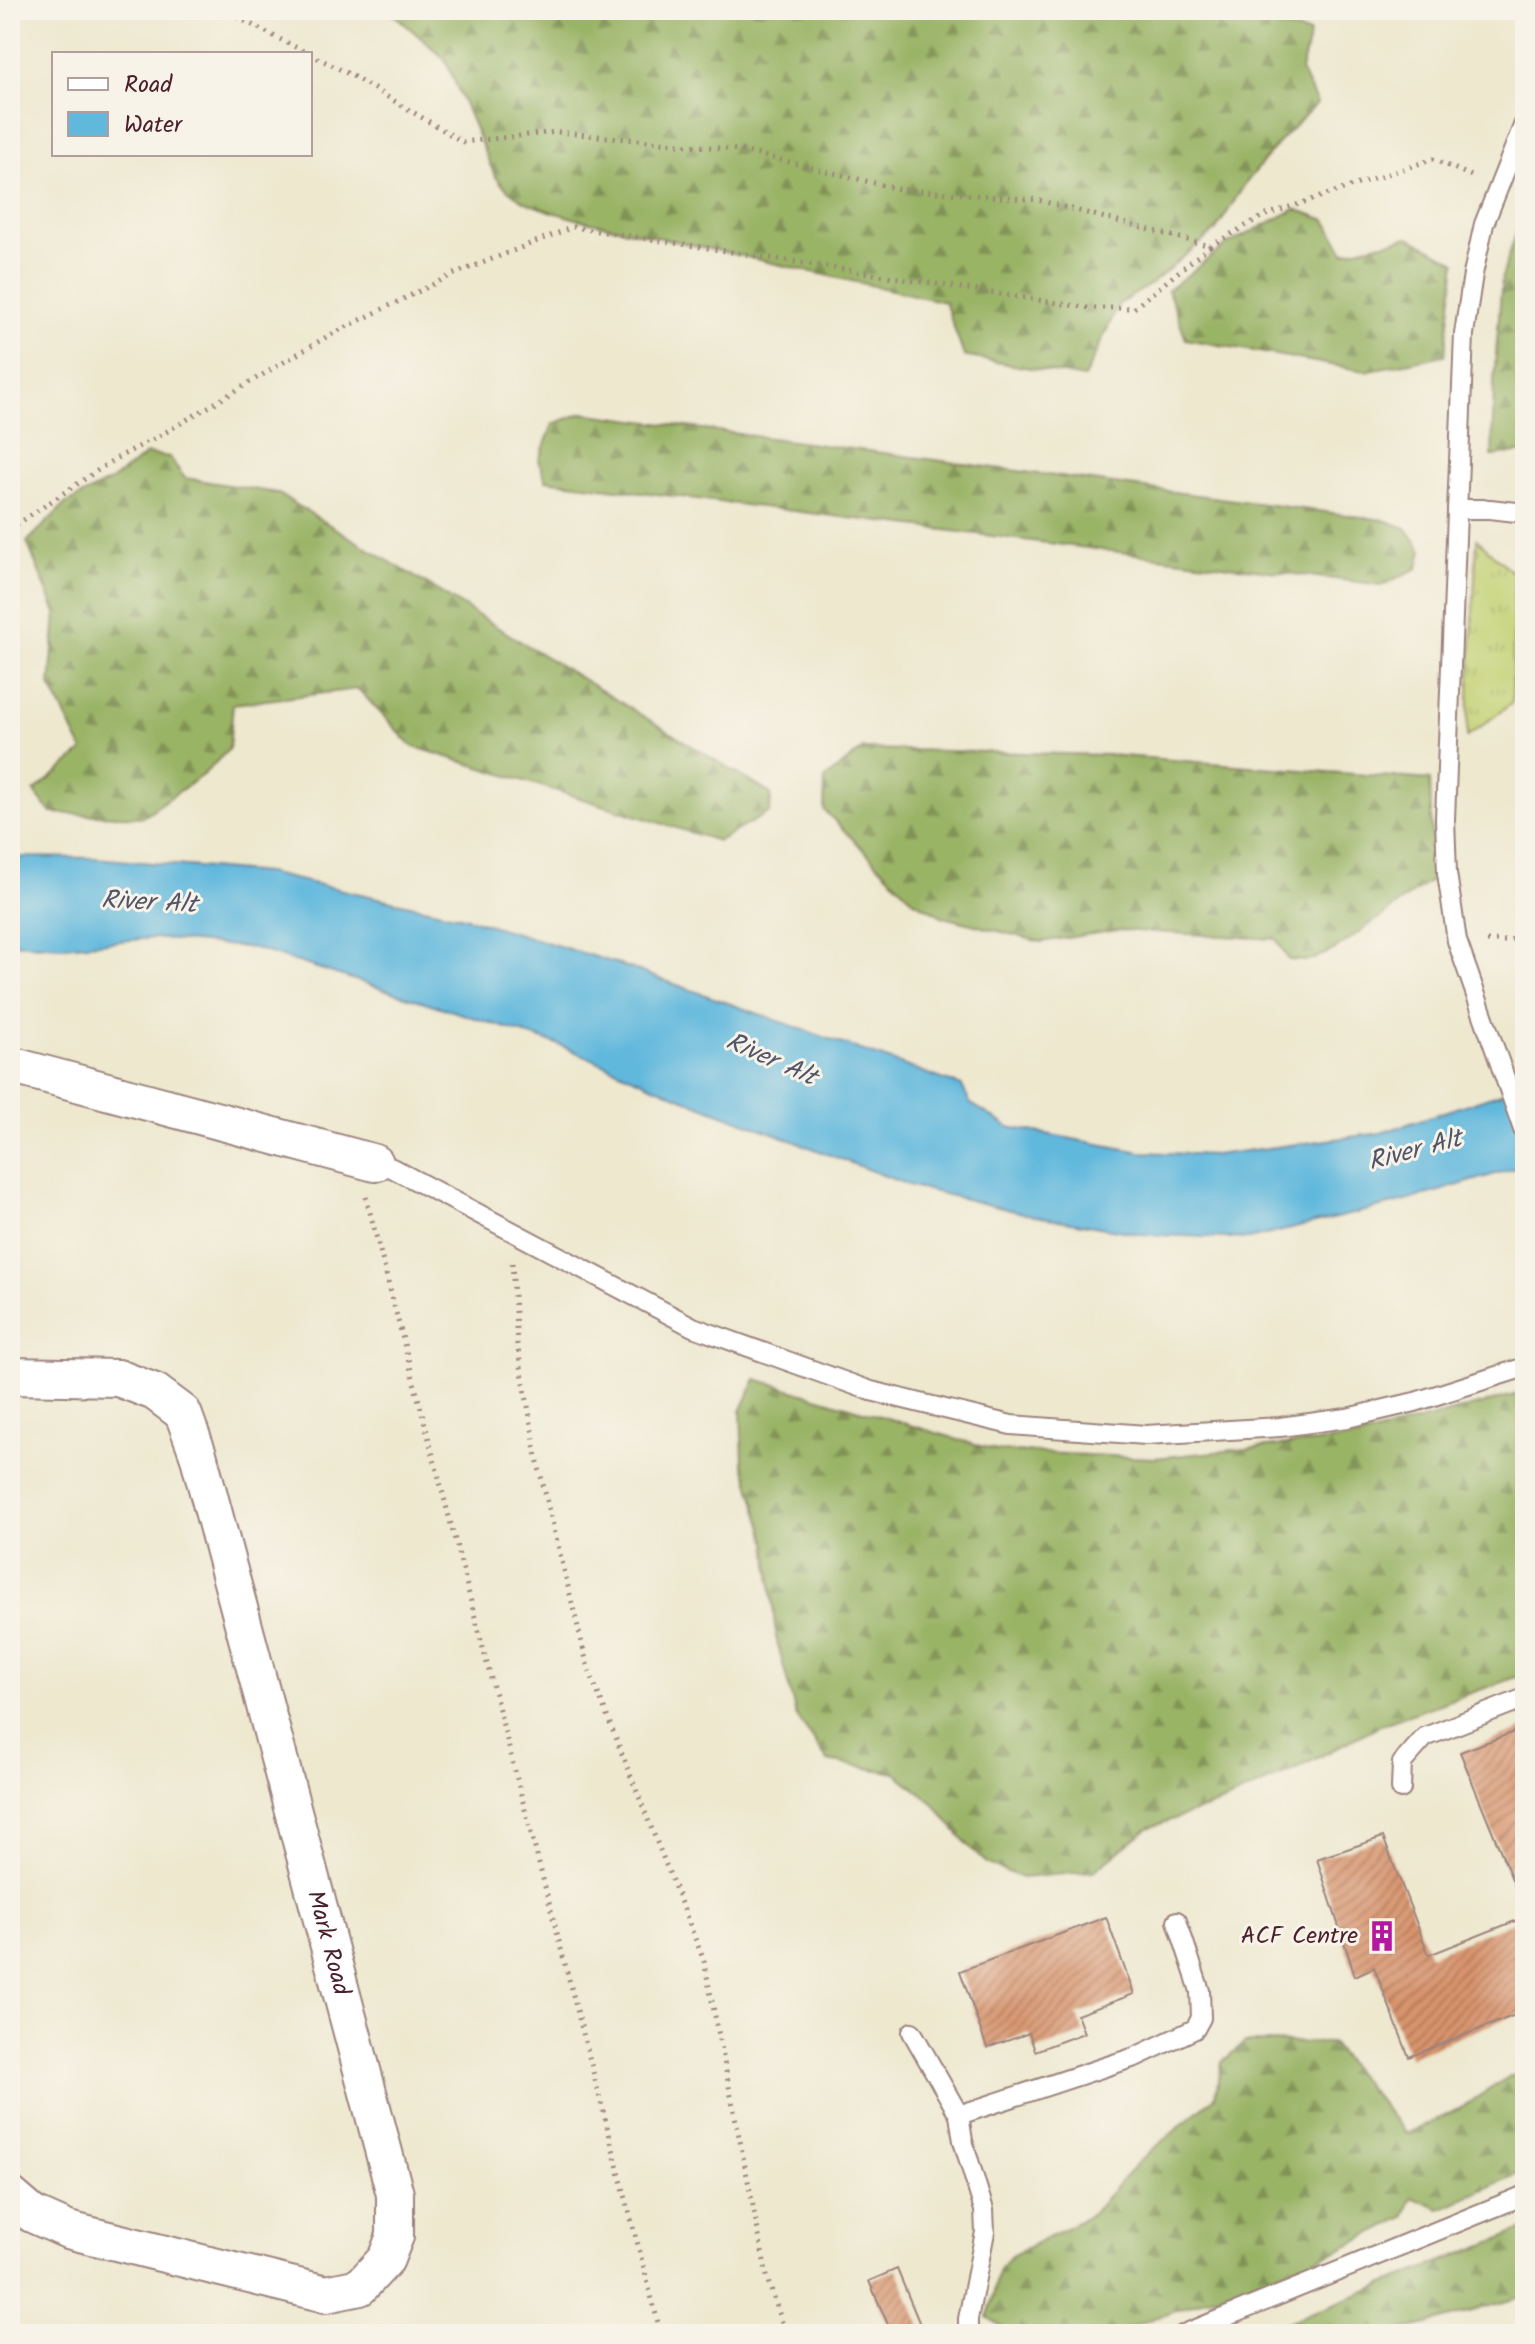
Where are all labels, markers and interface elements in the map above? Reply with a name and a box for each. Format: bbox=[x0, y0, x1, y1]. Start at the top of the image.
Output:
legend bbox=[52, 52, 312, 156]
text: Road bbox=[124, 66, 173, 105]
text: Water bbox=[124, 106, 184, 145]
water label: River Alt bbox=[100, 880, 202, 927]
water label: River Alt bbox=[719, 1021, 827, 1100]
water label: River Alt bbox=[1364, 1117, 1470, 1184]
street label: Mark Road bbox=[295, 1886, 361, 2001]
place label: ACF Centre bbox=[1241, 1917, 1358, 1956]
building icon: ACF Centre bbox=[1365, 1919, 1399, 1953]

